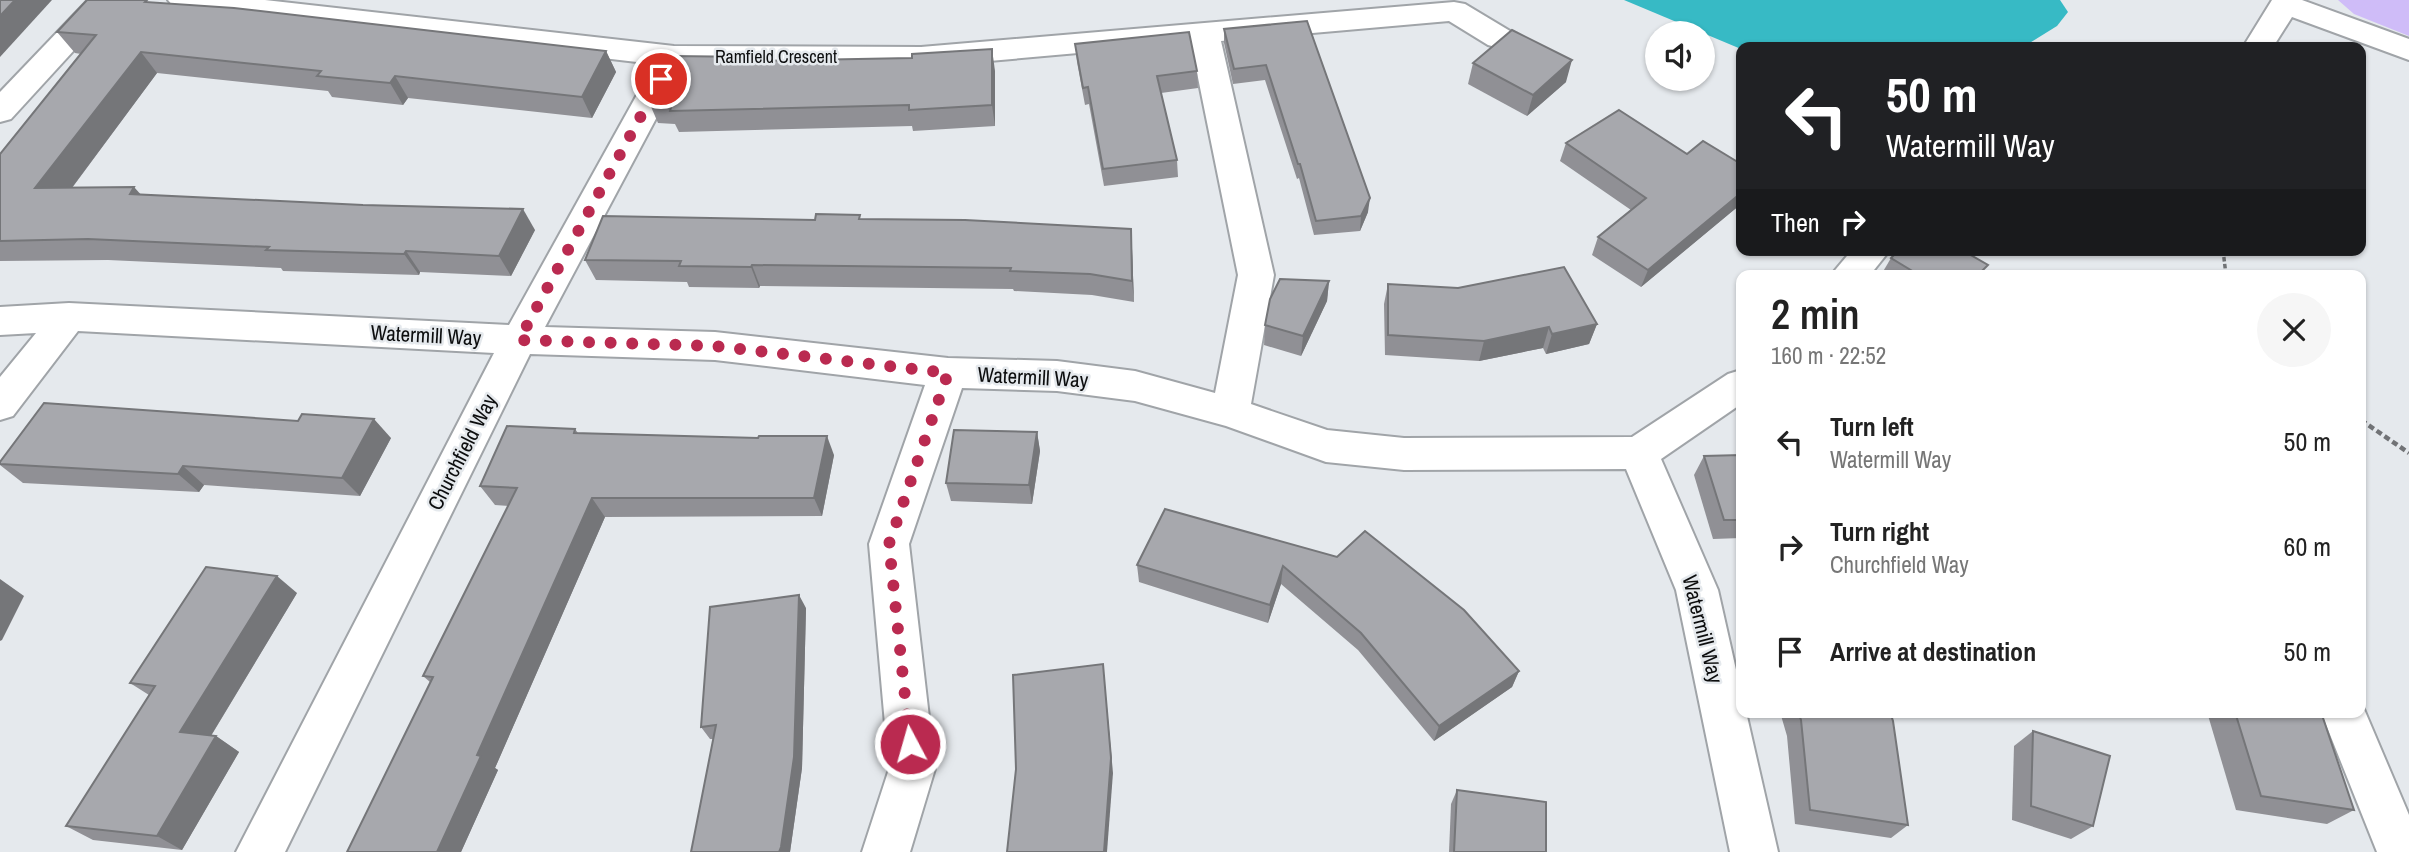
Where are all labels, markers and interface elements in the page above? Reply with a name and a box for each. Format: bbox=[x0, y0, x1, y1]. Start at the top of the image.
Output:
map controls bbox=[1645, 21, 1715, 91]
button: sound bbox=[1645, 21, 1715, 91]
street label: Ramfield Crescent bbox=[715, 44, 837, 69]
pin bbox=[631, 49, 691, 109]
icon: arrive bbox=[642, 60, 680, 98]
text: 50 m bbox=[1886, 61, 1978, 127]
icon: left bbox=[1771, 70, 1862, 161]
text: Watermill Way bbox=[1886, 124, 2055, 167]
icon: right bbox=[1834, 203, 1872, 241]
text: Then bbox=[1771, 205, 1820, 240]
text: 2 min bbox=[1771, 286, 1860, 342]
button: close bbox=[2257, 293, 2331, 367]
street label: Watermill Way bbox=[370, 318, 482, 352]
text: 160 m · 22:52 bbox=[1771, 340, 1886, 371]
street label: Watermill Way bbox=[977, 360, 1089, 394]
street label: Churchfield Way bbox=[420, 389, 504, 515]
text: Turn left bbox=[1830, 409, 1914, 444]
icon: left bbox=[1771, 423, 1809, 461]
text: 50 m bbox=[2284, 424, 2331, 459]
text: Watermill Way bbox=[1830, 444, 1951, 475]
text: Turn right bbox=[1830, 514, 1929, 549]
icon: right bbox=[1771, 528, 1809, 566]
text: 60 m bbox=[2284, 529, 2331, 564]
text: Churchfield Way bbox=[1830, 549, 1969, 580]
street label: Watermill Way bbox=[1676, 572, 1731, 687]
icon: arrive bbox=[1771, 633, 1809, 671]
text: Arrive at destination bbox=[1830, 634, 2036, 669]
text: 50 m bbox=[2284, 634, 2331, 669]
position arrow bbox=[873, 707, 947, 781]

